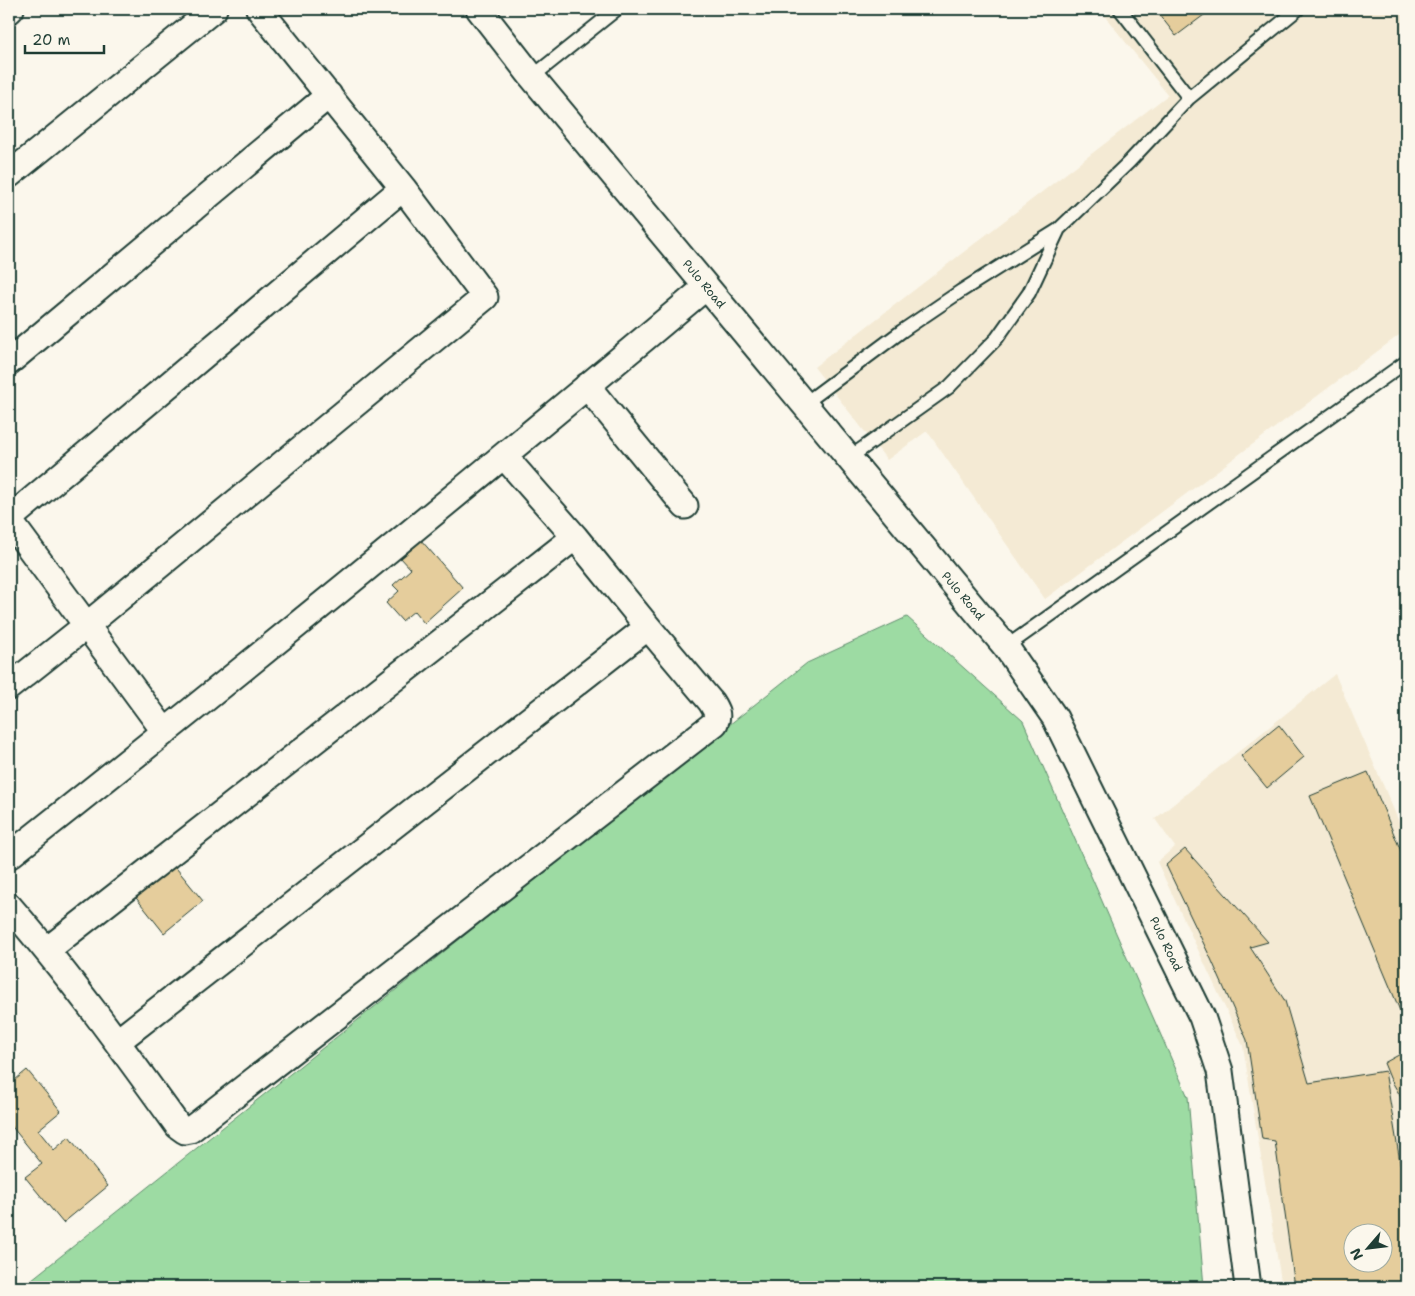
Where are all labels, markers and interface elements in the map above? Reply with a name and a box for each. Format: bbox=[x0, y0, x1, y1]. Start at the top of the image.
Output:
scale bar bbox=[25, 22, 104, 54]
text: 20 m bbox=[32, 30, 71, 50]
street label: Pulo Road bbox=[679, 256, 729, 312]
street label: Pulo Road bbox=[938, 568, 988, 624]
street label: Pulo Road bbox=[1146, 914, 1186, 974]
north arrow bbox=[1342, 1224, 1392, 1274]
text: N bbox=[1346, 1245, 1367, 1263]

